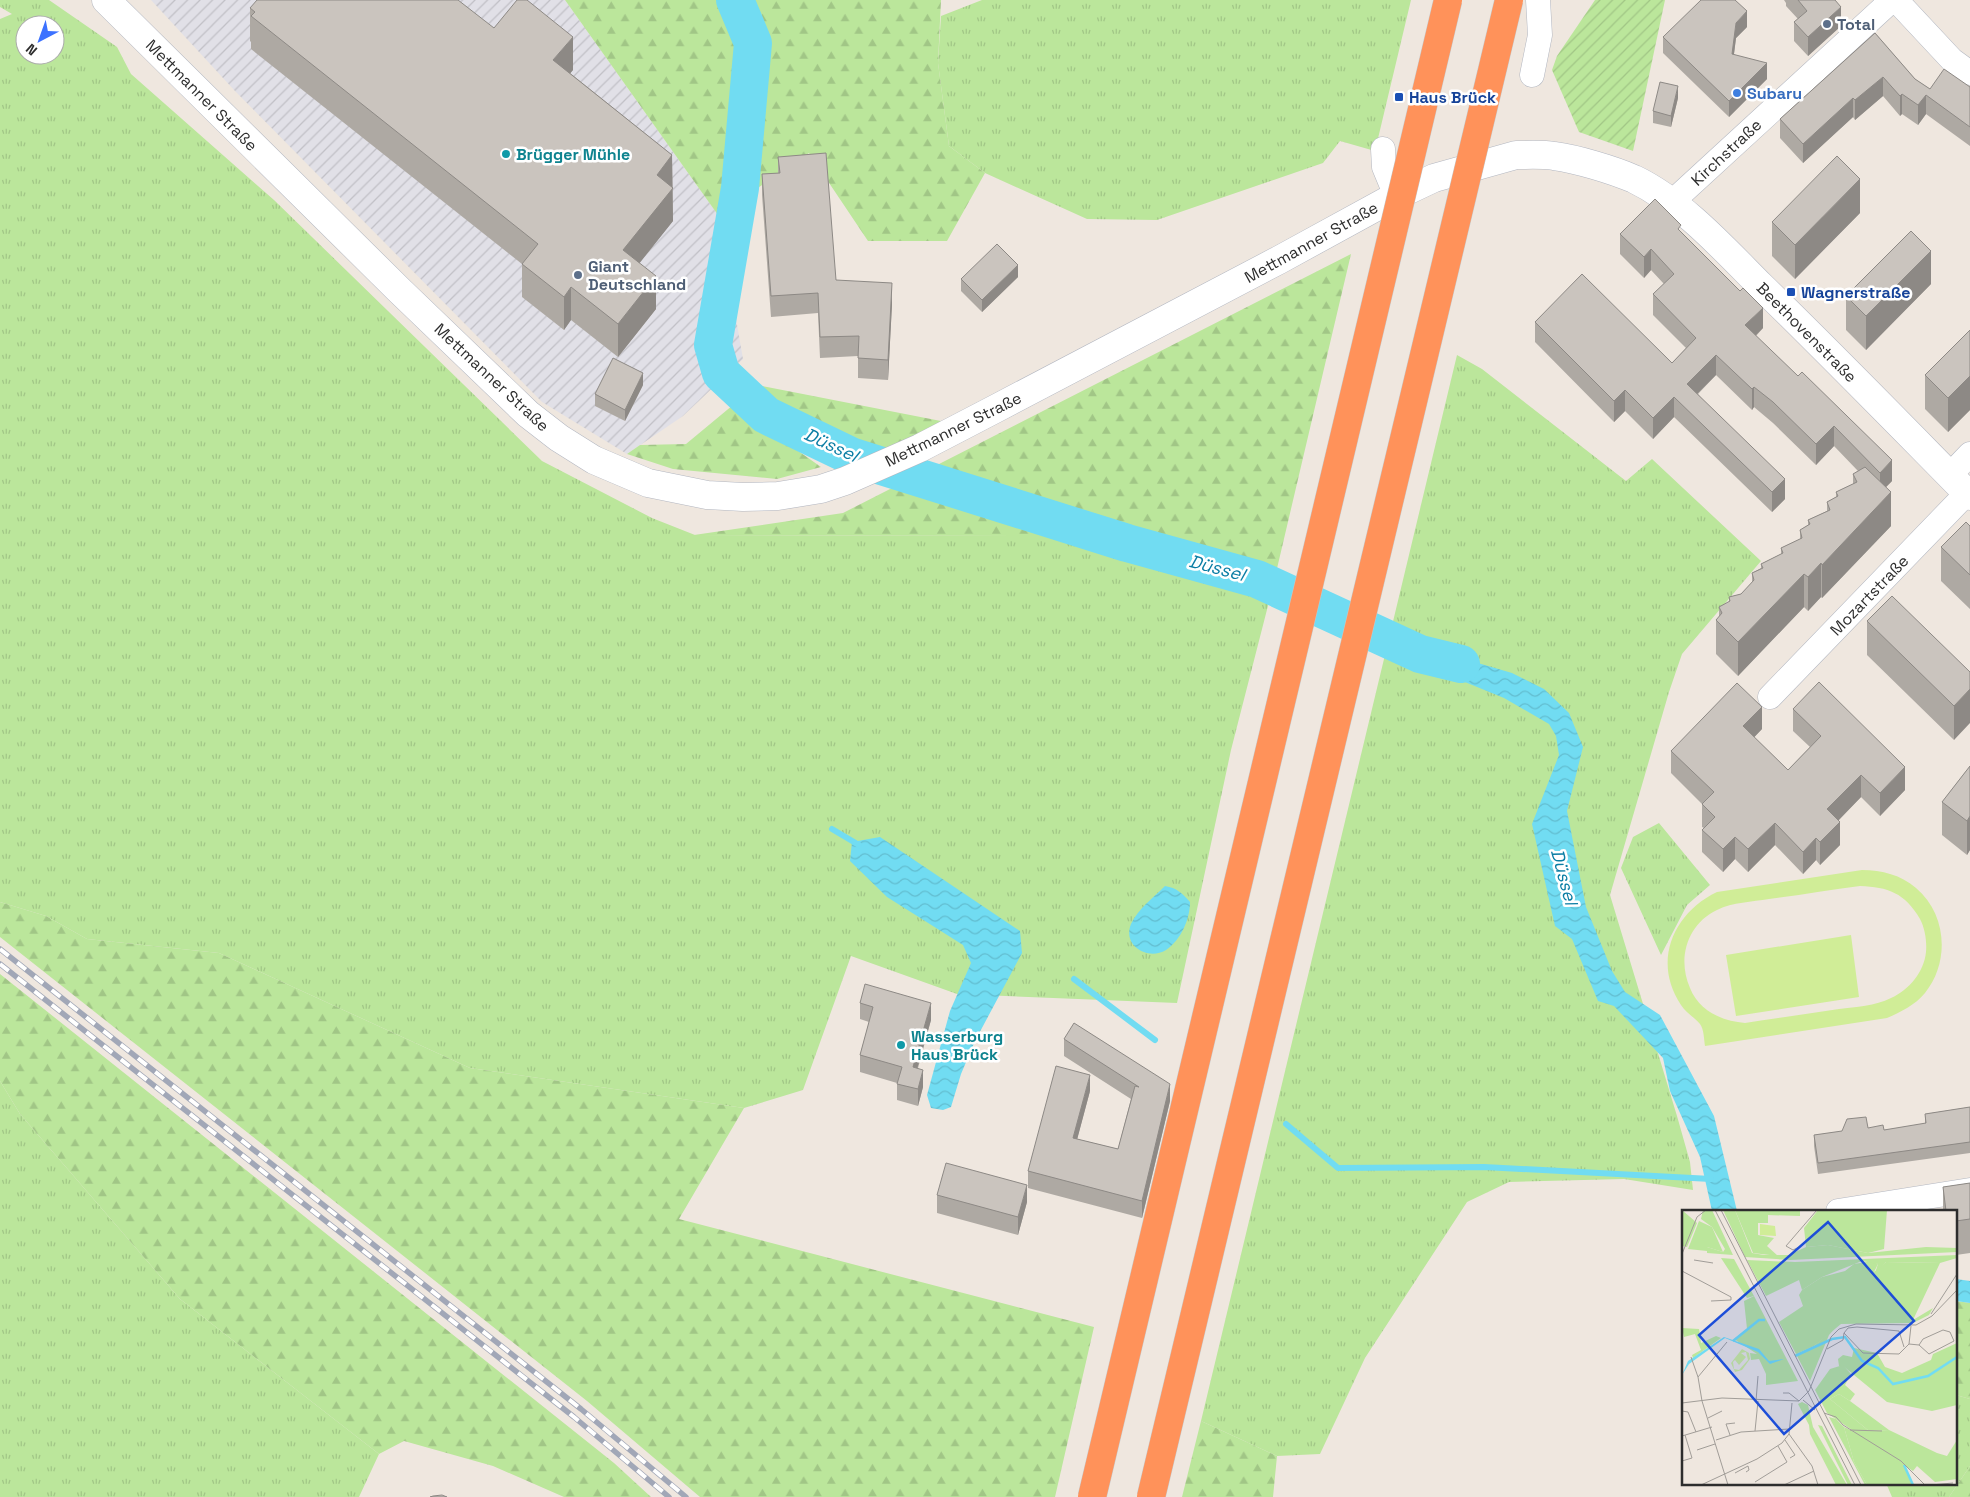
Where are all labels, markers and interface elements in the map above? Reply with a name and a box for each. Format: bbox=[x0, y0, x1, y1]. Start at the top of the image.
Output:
place label: Total bbox=[1837, 14, 1875, 35]
north arrow bbox=[15, 15, 65, 65]
marker: Total bbox=[1821, 18, 1833, 30]
street label: Mettmanner Straße bbox=[141, 35, 262, 156]
text: N bbox=[22, 40, 41, 60]
place label: Subaru bbox=[1747, 83, 1802, 104]
place label: Haus Brück bbox=[1409, 87, 1496, 108]
marker: Subaru bbox=[1731, 87, 1743, 99]
marker: Haus Brück bbox=[1393, 91, 1405, 103]
street label: Kirchstraße bbox=[1687, 114, 1766, 190]
place label: Brügger Mühle bbox=[516, 144, 630, 165]
marker: Brügger Mühle bbox=[500, 148, 512, 160]
street label: Mettmanner Straße bbox=[1241, 197, 1382, 288]
place label: Giant Deutschland bbox=[588, 256, 686, 295]
marker: Giant Deutschland bbox=[572, 269, 584, 281]
street label: Beethovenstraße bbox=[1752, 278, 1861, 387]
place label: Wagnerstraße bbox=[1801, 282, 1910, 303]
marker: Wagnerstraße bbox=[1785, 286, 1797, 298]
street label: Mettmanner Straße bbox=[430, 319, 554, 436]
street label: Mettmanner Straße bbox=[881, 387, 1025, 472]
water label: Düssel bbox=[801, 422, 864, 468]
water label: Düssel bbox=[1187, 549, 1250, 587]
street label: Mozartstraße bbox=[1826, 550, 1913, 640]
water label: Düssel bbox=[1546, 846, 1584, 910]
place label: Wasserburg Haus Brück bbox=[911, 1026, 1003, 1065]
marker: Wasserburg Haus Brück bbox=[895, 1039, 907, 1051]
inset map bbox=[1682, 1210, 1958, 1484]

